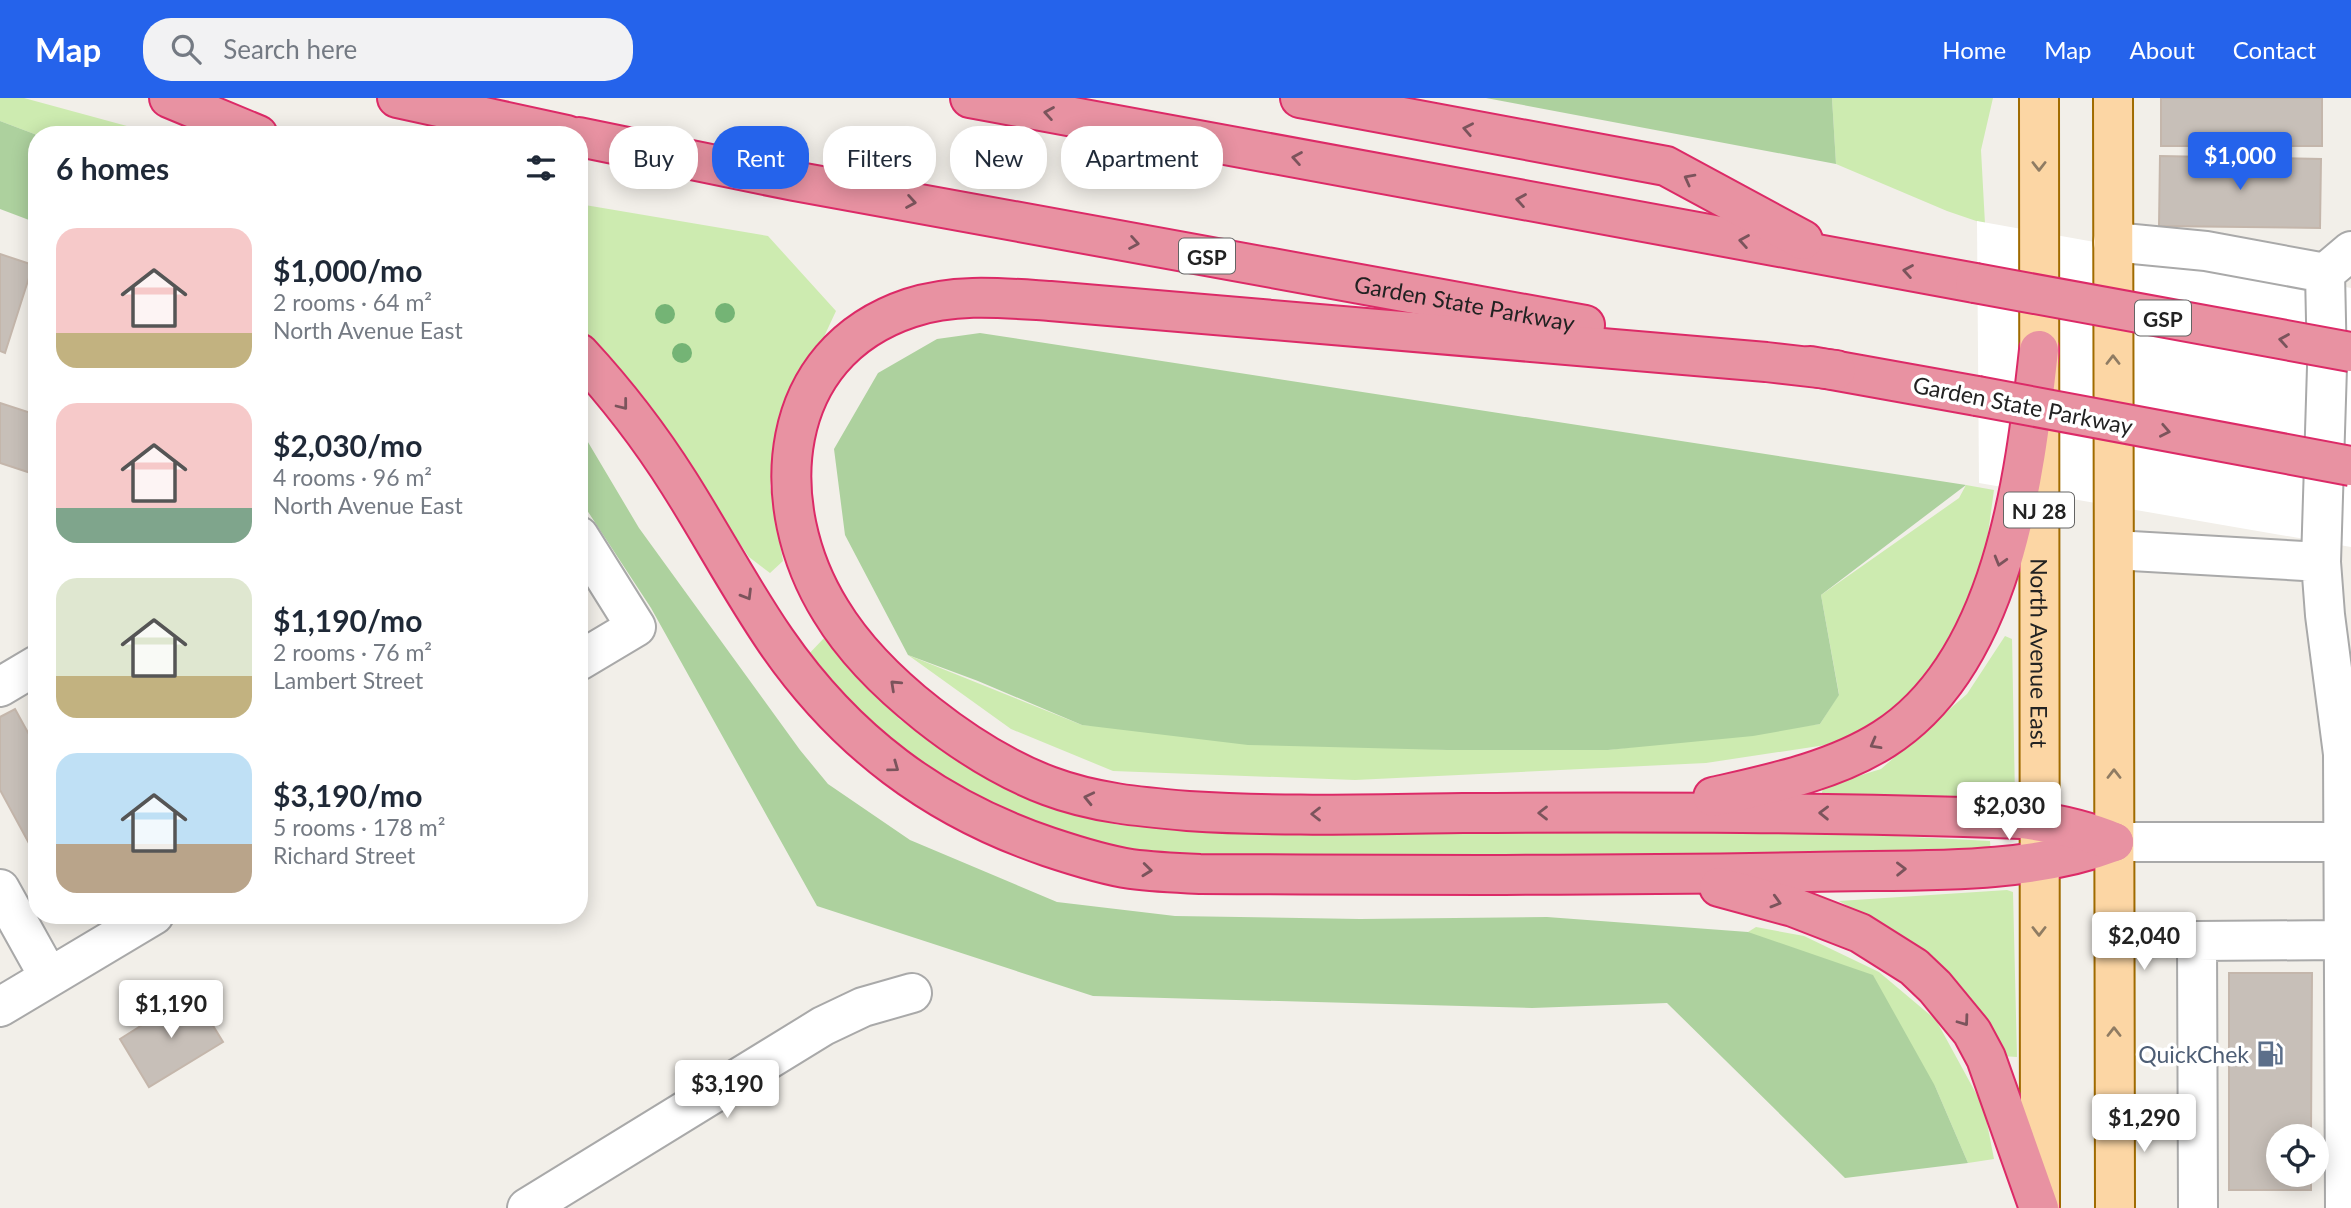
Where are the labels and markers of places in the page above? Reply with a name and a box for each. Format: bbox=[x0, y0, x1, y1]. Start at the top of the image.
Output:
pin: $1,000 bbox=[2183, 132, 2297, 192]
pin: $2,030 bbox=[1952, 782, 2066, 842]
pin: $2,040 bbox=[2087, 912, 2201, 972]
pin: $1,190 bbox=[114, 981, 228, 1040]
fuel station icon: QuickChek bbox=[2255, 1039, 2285, 1069]
place label: QuickChek bbox=[2138, 1040, 2249, 1068]
pin: $3,190 bbox=[670, 1060, 784, 1120]
pin: $1,290 bbox=[2087, 1094, 2201, 1154]

